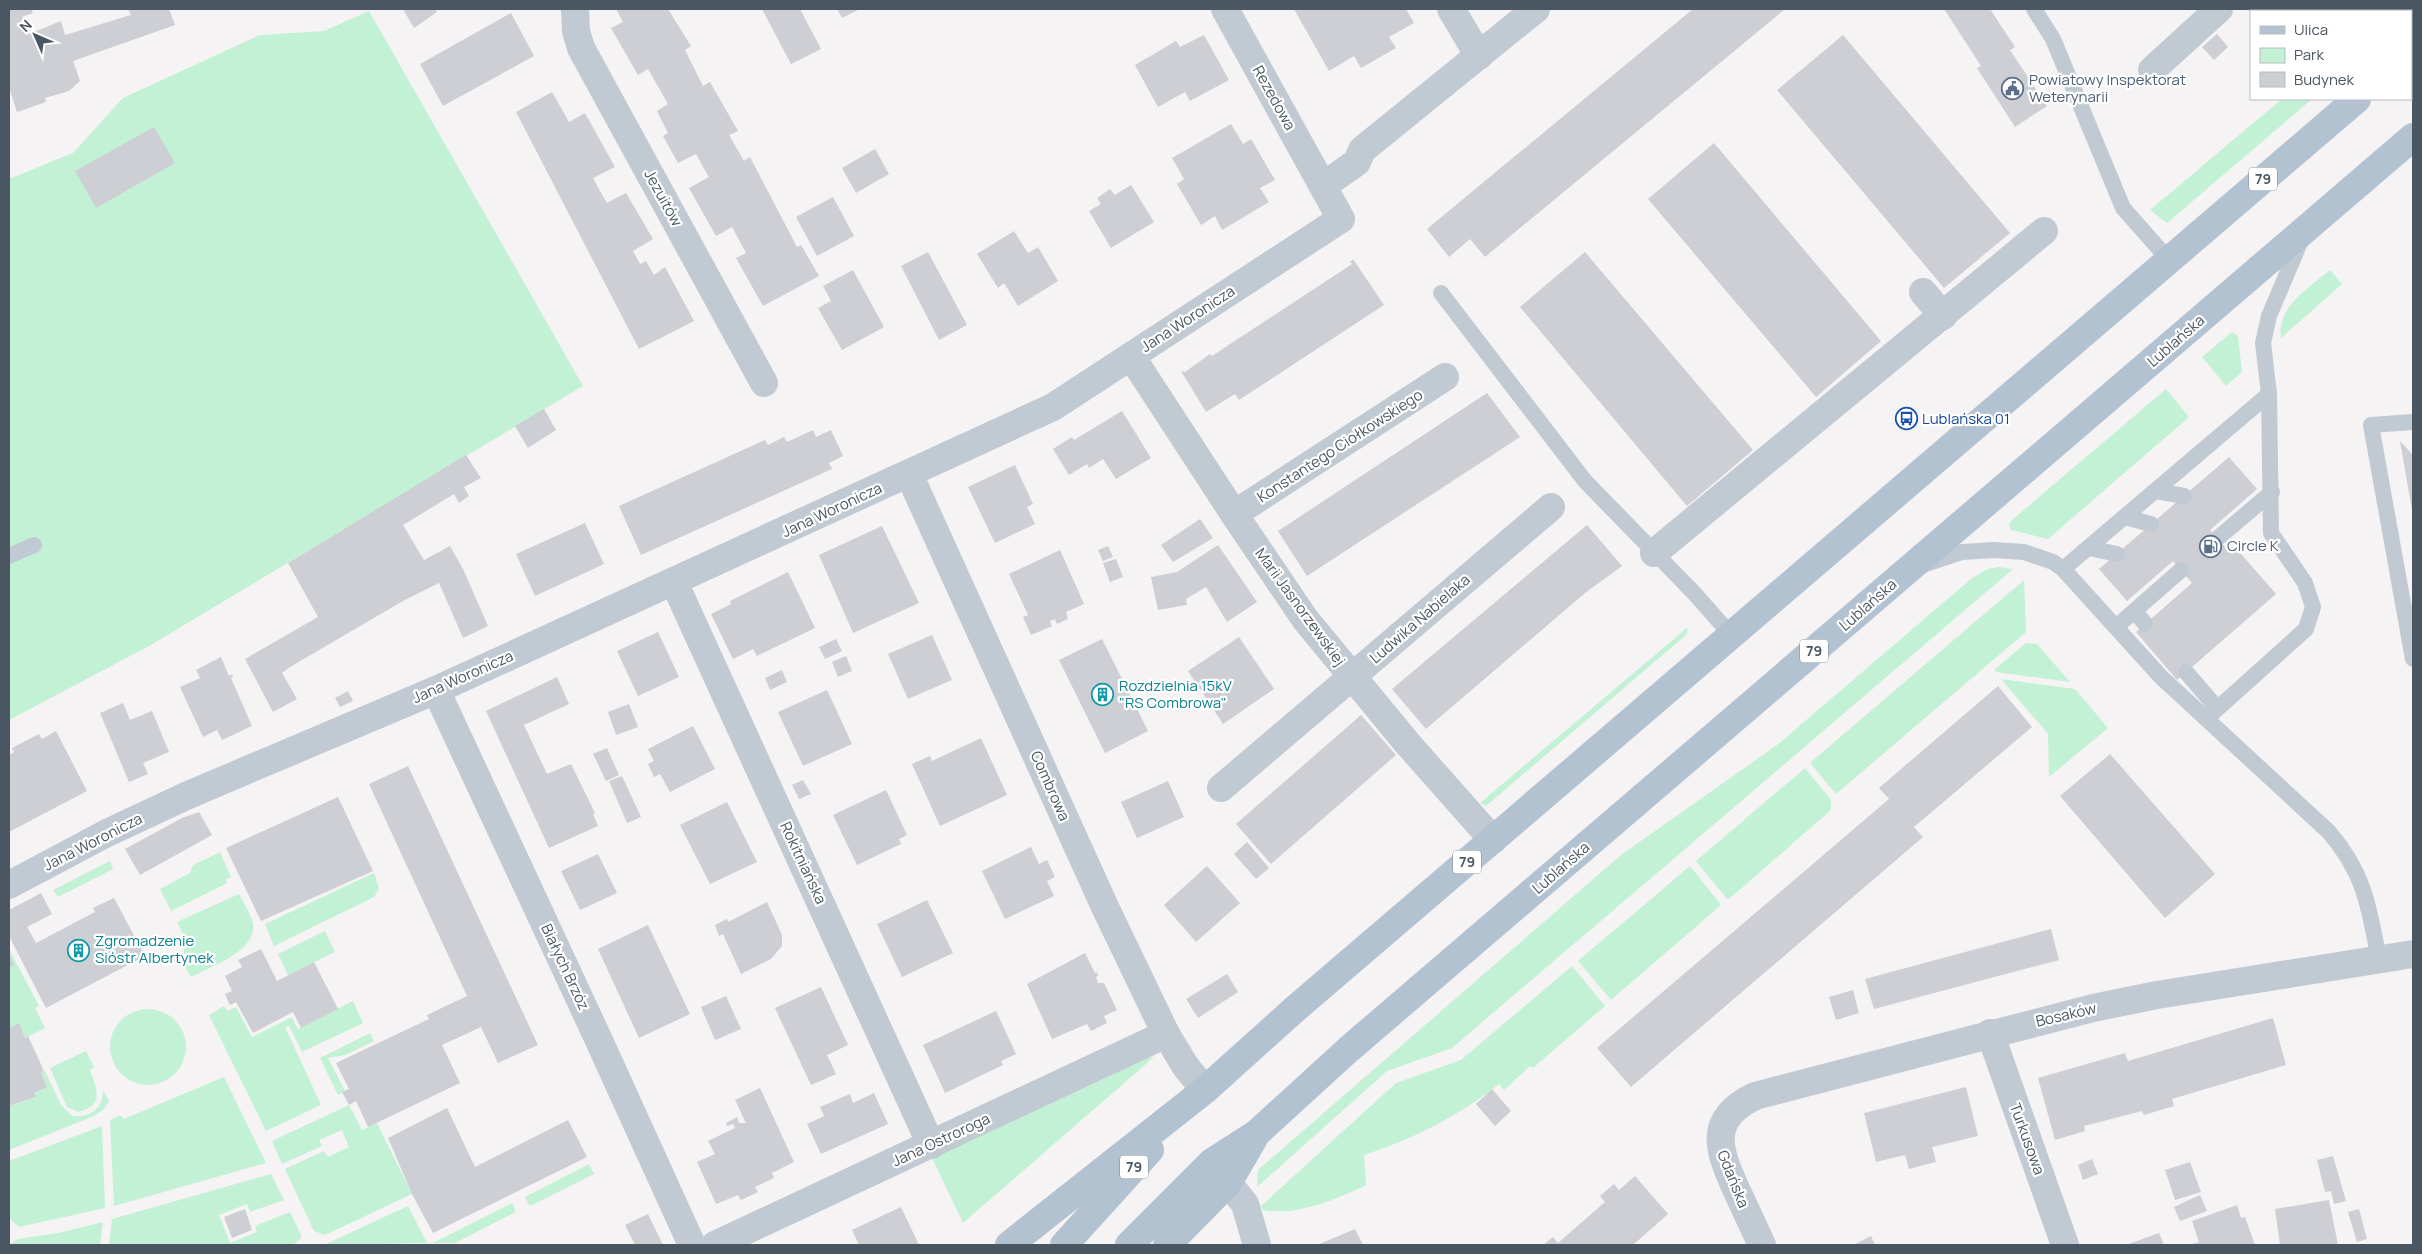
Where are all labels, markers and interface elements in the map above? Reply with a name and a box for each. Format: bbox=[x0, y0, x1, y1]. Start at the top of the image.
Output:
north arrow bbox=[10, 10, 60, 60]
legend bbox=[2250, 10, 2412, 100]
text: N bbox=[15, 15, 36, 36]
text: Ulica bbox=[2294, 19, 2328, 40]
text: Park bbox=[2294, 44, 2324, 65]
street label: Rezedowa bbox=[1248, 62, 1301, 134]
place label: Powiatowy Inspektorat Weterynarii bbox=[2029, 69, 2186, 107]
text: Budynek bbox=[2294, 69, 2355, 90]
public building icon: Powiatowy Inspektorat Weterynarii bbox=[2001, 77, 2025, 101]
street label: Jezuitów bbox=[639, 166, 688, 230]
road number: 79 bbox=[2249, 168, 2277, 190]
street label: Jana Woronicza bbox=[1137, 280, 1239, 357]
street label: Lublańska bbox=[2142, 310, 2209, 371]
street label: Konstantego Ciołkowskiego bbox=[1253, 384, 1427, 507]
bus stop icon: Lublańska 01 bbox=[1894, 407, 1918, 431]
place label: Lublańska 01 bbox=[1922, 408, 2010, 429]
street label: Jana Woronicza bbox=[778, 477, 885, 542]
fuel station icon: Circle K bbox=[2199, 534, 2223, 558]
place label: Circle K bbox=[2227, 535, 2279, 556]
street label: Marii Jasnorzewskiej bbox=[1250, 543, 1350, 670]
street label: Ludwika Nabielaka bbox=[1365, 569, 1474, 668]
street label: Lublańska bbox=[1834, 574, 1901, 635]
road number: 79 bbox=[1800, 640, 1828, 662]
street label: Jana Woronicza bbox=[409, 645, 516, 708]
place label: Rozdzielnia 15kV "RS Combrowa" bbox=[1119, 675, 1232, 713]
building icon: Rozdzielnia 15kV "RS Combrowa" bbox=[1091, 683, 1115, 707]
street label: Combrowa bbox=[1026, 748, 1075, 824]
street label: Jana Woronicza bbox=[40, 808, 146, 875]
street label: Rokitniańska bbox=[775, 818, 832, 907]
street label: Lublańska bbox=[1527, 837, 1594, 898]
road number: 79 bbox=[1453, 850, 1481, 874]
street label: Białych Brzóz bbox=[536, 920, 595, 1013]
place label: Zgromadzenie Sióstr Albertynek bbox=[95, 930, 214, 968]
building icon: Zgromadzenie Sióstr Albertynek bbox=[67, 938, 91, 962]
street label: Bosaków bbox=[2034, 997, 2099, 1032]
street label: Turkusowa bbox=[2005, 1100, 2050, 1178]
street label: Jana Ostroroga bbox=[888, 1108, 993, 1171]
street label: Gdańska bbox=[1712, 1147, 1755, 1211]
road number: 79 bbox=[1120, 1156, 1148, 1178]

